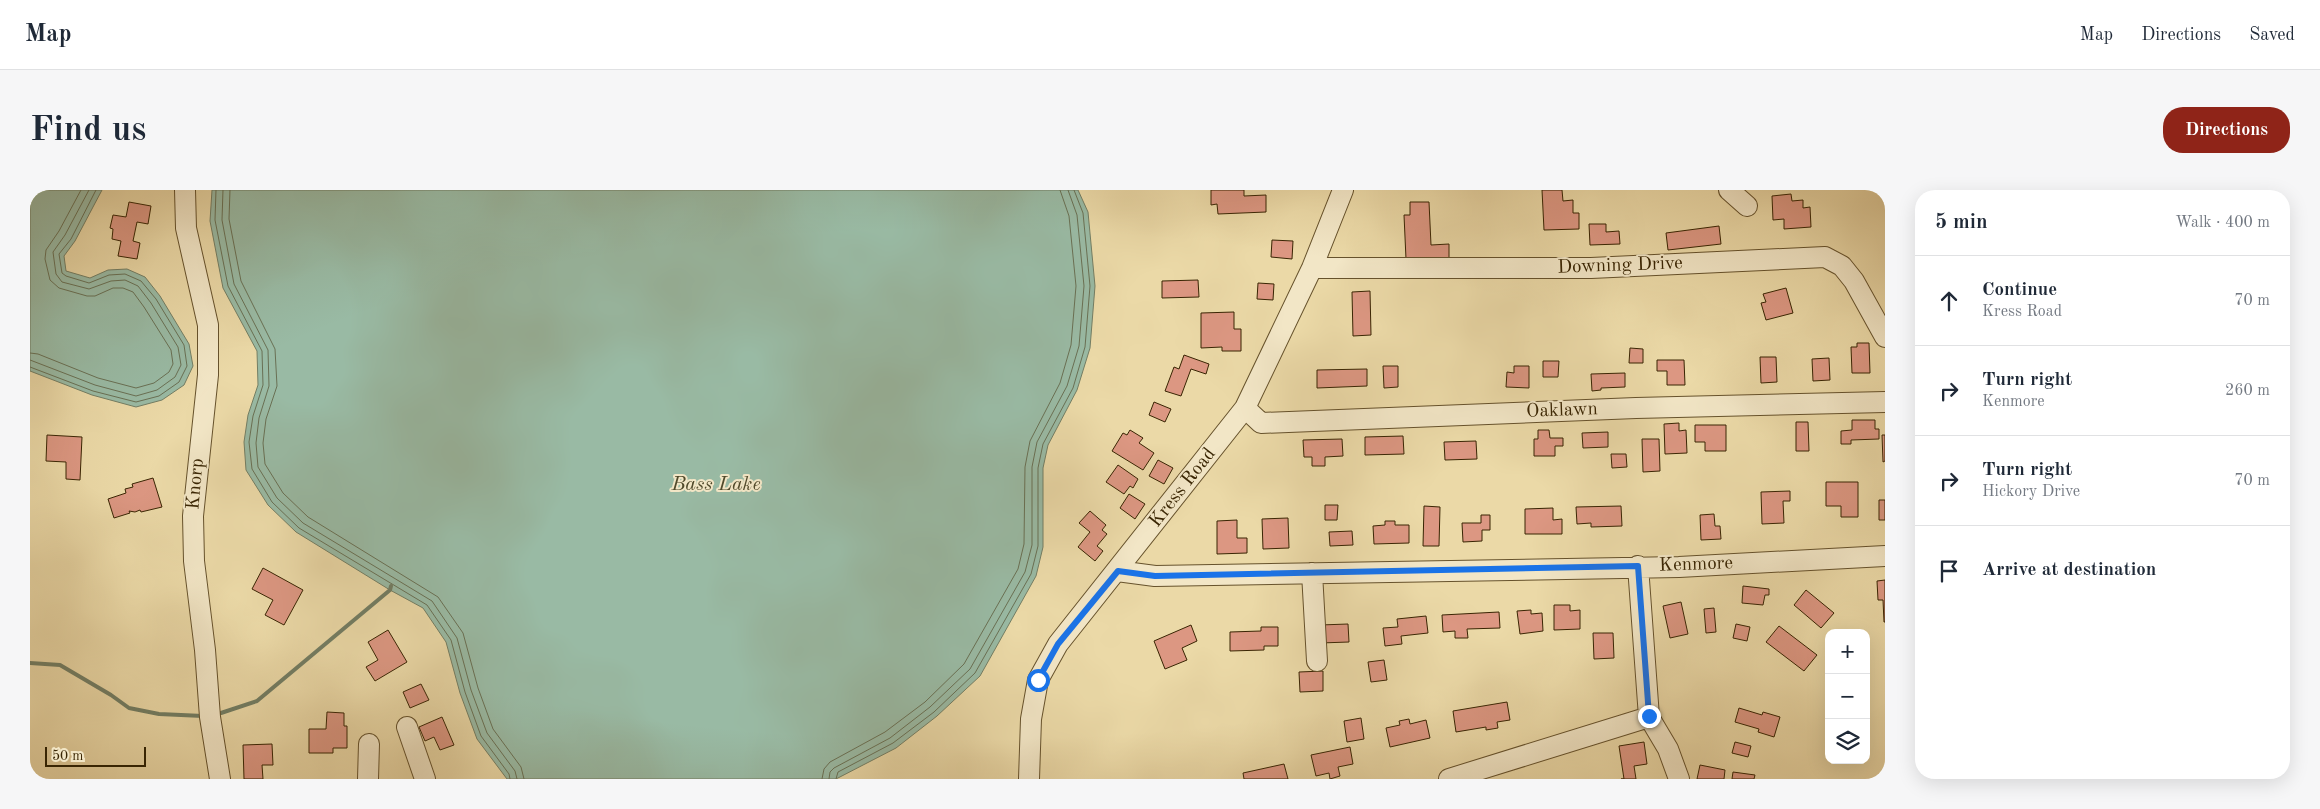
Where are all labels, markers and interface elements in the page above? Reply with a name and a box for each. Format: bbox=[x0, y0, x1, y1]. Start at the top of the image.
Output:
text: Map bbox=[25, 23, 72, 47]
text: Map bbox=[2080, 26, 2113, 44]
text: Directions bbox=[2141, 26, 2221, 44]
text: Saved bbox=[2249, 26, 2295, 44]
button: Directions bbox=[2163, 107, 2290, 153]
text: Find us bbox=[30, 113, 146, 148]
text: 5 min bbox=[1935, 212, 1988, 233]
text: Walk · 400 m bbox=[2175, 215, 2270, 231]
street label: Downing Drive bbox=[1557, 254, 1683, 278]
text: Continue bbox=[1982, 281, 2057, 300]
icon: ahead bbox=[1935, 287, 1963, 315]
text: 70 m bbox=[2234, 293, 2270, 309]
text: Kress Road bbox=[1982, 304, 2062, 320]
text: Turn right bbox=[1982, 371, 2072, 390]
icon: right bbox=[1935, 377, 1963, 405]
text: 260 m bbox=[2225, 383, 2270, 399]
text: Kenmore bbox=[1982, 394, 2045, 410]
street label: Oaklawn bbox=[1526, 400, 1598, 422]
street label: Kress Road bbox=[1146, 445, 1220, 531]
street label: Knorp bbox=[184, 457, 208, 511]
text: Turn right bbox=[1982, 461, 2072, 480]
icon: right bbox=[1935, 467, 1963, 495]
text: 70 m bbox=[2234, 473, 2270, 489]
water label: Bass Lake bbox=[670, 475, 761, 495]
text: Hickory Drive bbox=[1982, 484, 2080, 500]
street label: Kenmore bbox=[1658, 554, 1734, 576]
icon: arrive bbox=[1935, 557, 1963, 585]
text: Arrive at destination bbox=[1982, 561, 2156, 580]
map controls bbox=[1825, 629, 1870, 764]
button: + bbox=[1825, 629, 1870, 674]
route start bbox=[1027, 669, 1050, 692]
button: − bbox=[1825, 674, 1870, 719]
route end bbox=[1638, 705, 1661, 728]
button: layers bbox=[1825, 719, 1870, 764]
scale bar bbox=[45, 744, 146, 767]
text: 50 m bbox=[52, 749, 83, 763]

